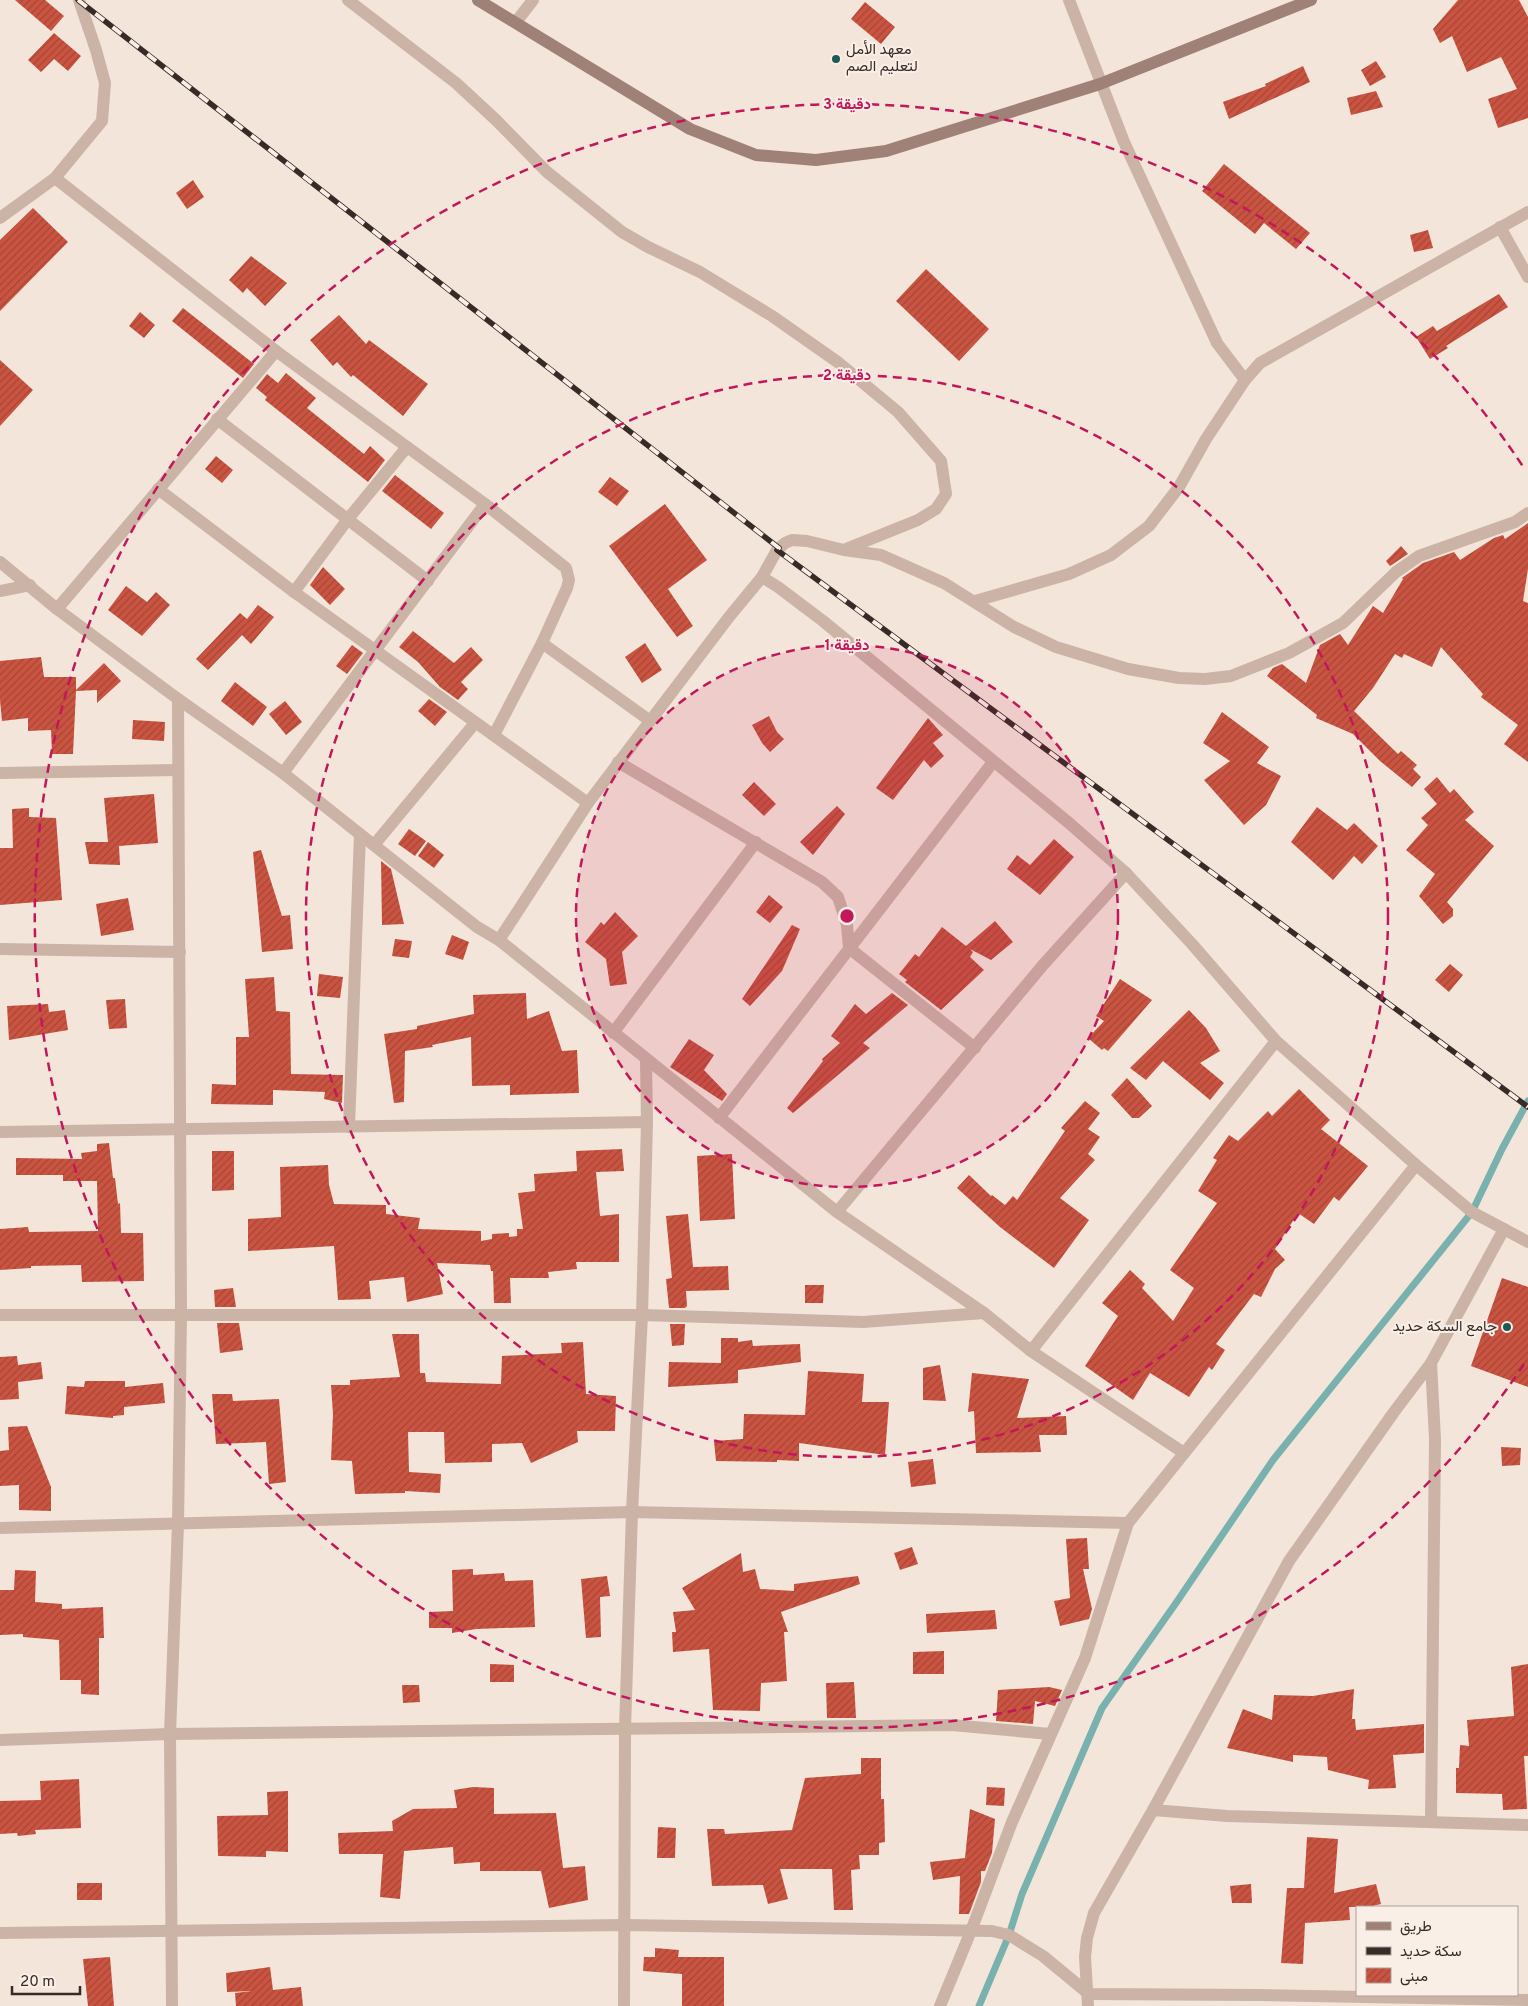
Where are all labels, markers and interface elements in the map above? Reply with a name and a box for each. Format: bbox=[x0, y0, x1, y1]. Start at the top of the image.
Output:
place label: معهد الأمل لتعليم الصم bbox=[846, 40, 918, 77]
marker: معهد الأمل لتعليم الصم bbox=[830, 53, 842, 65]
text: 3 دقيقة bbox=[823, 96, 871, 115]
text: 2 دقيقة bbox=[823, 367, 871, 386]
text: 1 دقيقة bbox=[824, 637, 870, 656]
centre of rings bbox=[838, 907, 856, 925]
place label: جامع السكة حديد bbox=[1392, 1318, 1497, 1337]
marker: جامع السكة حديد bbox=[1501, 1321, 1513, 1333]
legend bbox=[1356, 1906, 1518, 1996]
text: طريق bbox=[1400, 1918, 1432, 1937]
text: سكة حديد bbox=[1400, 1943, 1462, 1962]
scale bar bbox=[12, 1964, 80, 1996]
text: مبنى bbox=[1400, 1968, 1428, 1987]
text: 20 m bbox=[20, 1973, 55, 1992]

